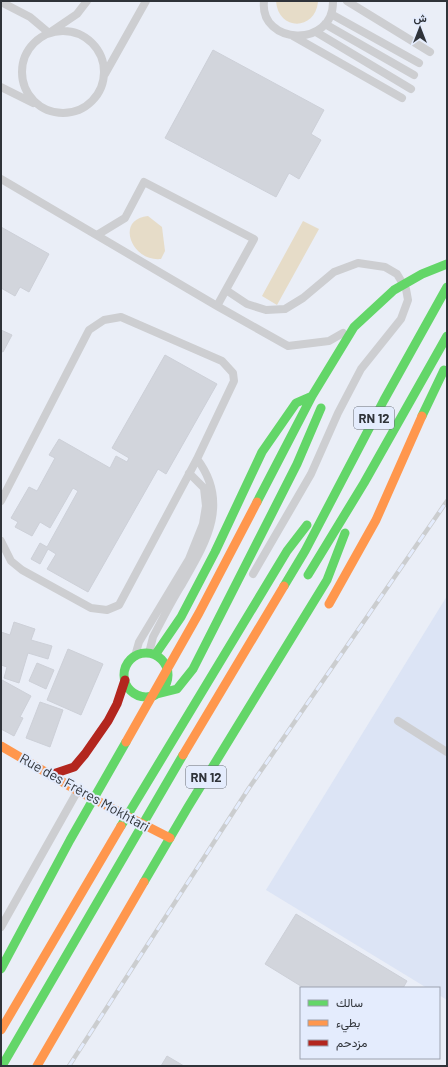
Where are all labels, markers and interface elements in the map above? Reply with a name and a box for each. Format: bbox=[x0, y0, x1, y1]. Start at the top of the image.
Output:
north arrow bbox=[400, 8, 440, 48]
text: ش bbox=[413, 11, 427, 25]
road number: RN 12 bbox=[354, 407, 394, 429]
street label: Rue des Frères Mokhtari bbox=[17, 749, 153, 835]
road number: RN 12 bbox=[186, 766, 226, 788]
legend bbox=[300, 987, 440, 1059]
text: سالك bbox=[336, 995, 363, 1009]
text: بطيء bbox=[336, 1015, 360, 1033]
text: مزدحم bbox=[336, 1035, 367, 1051]

